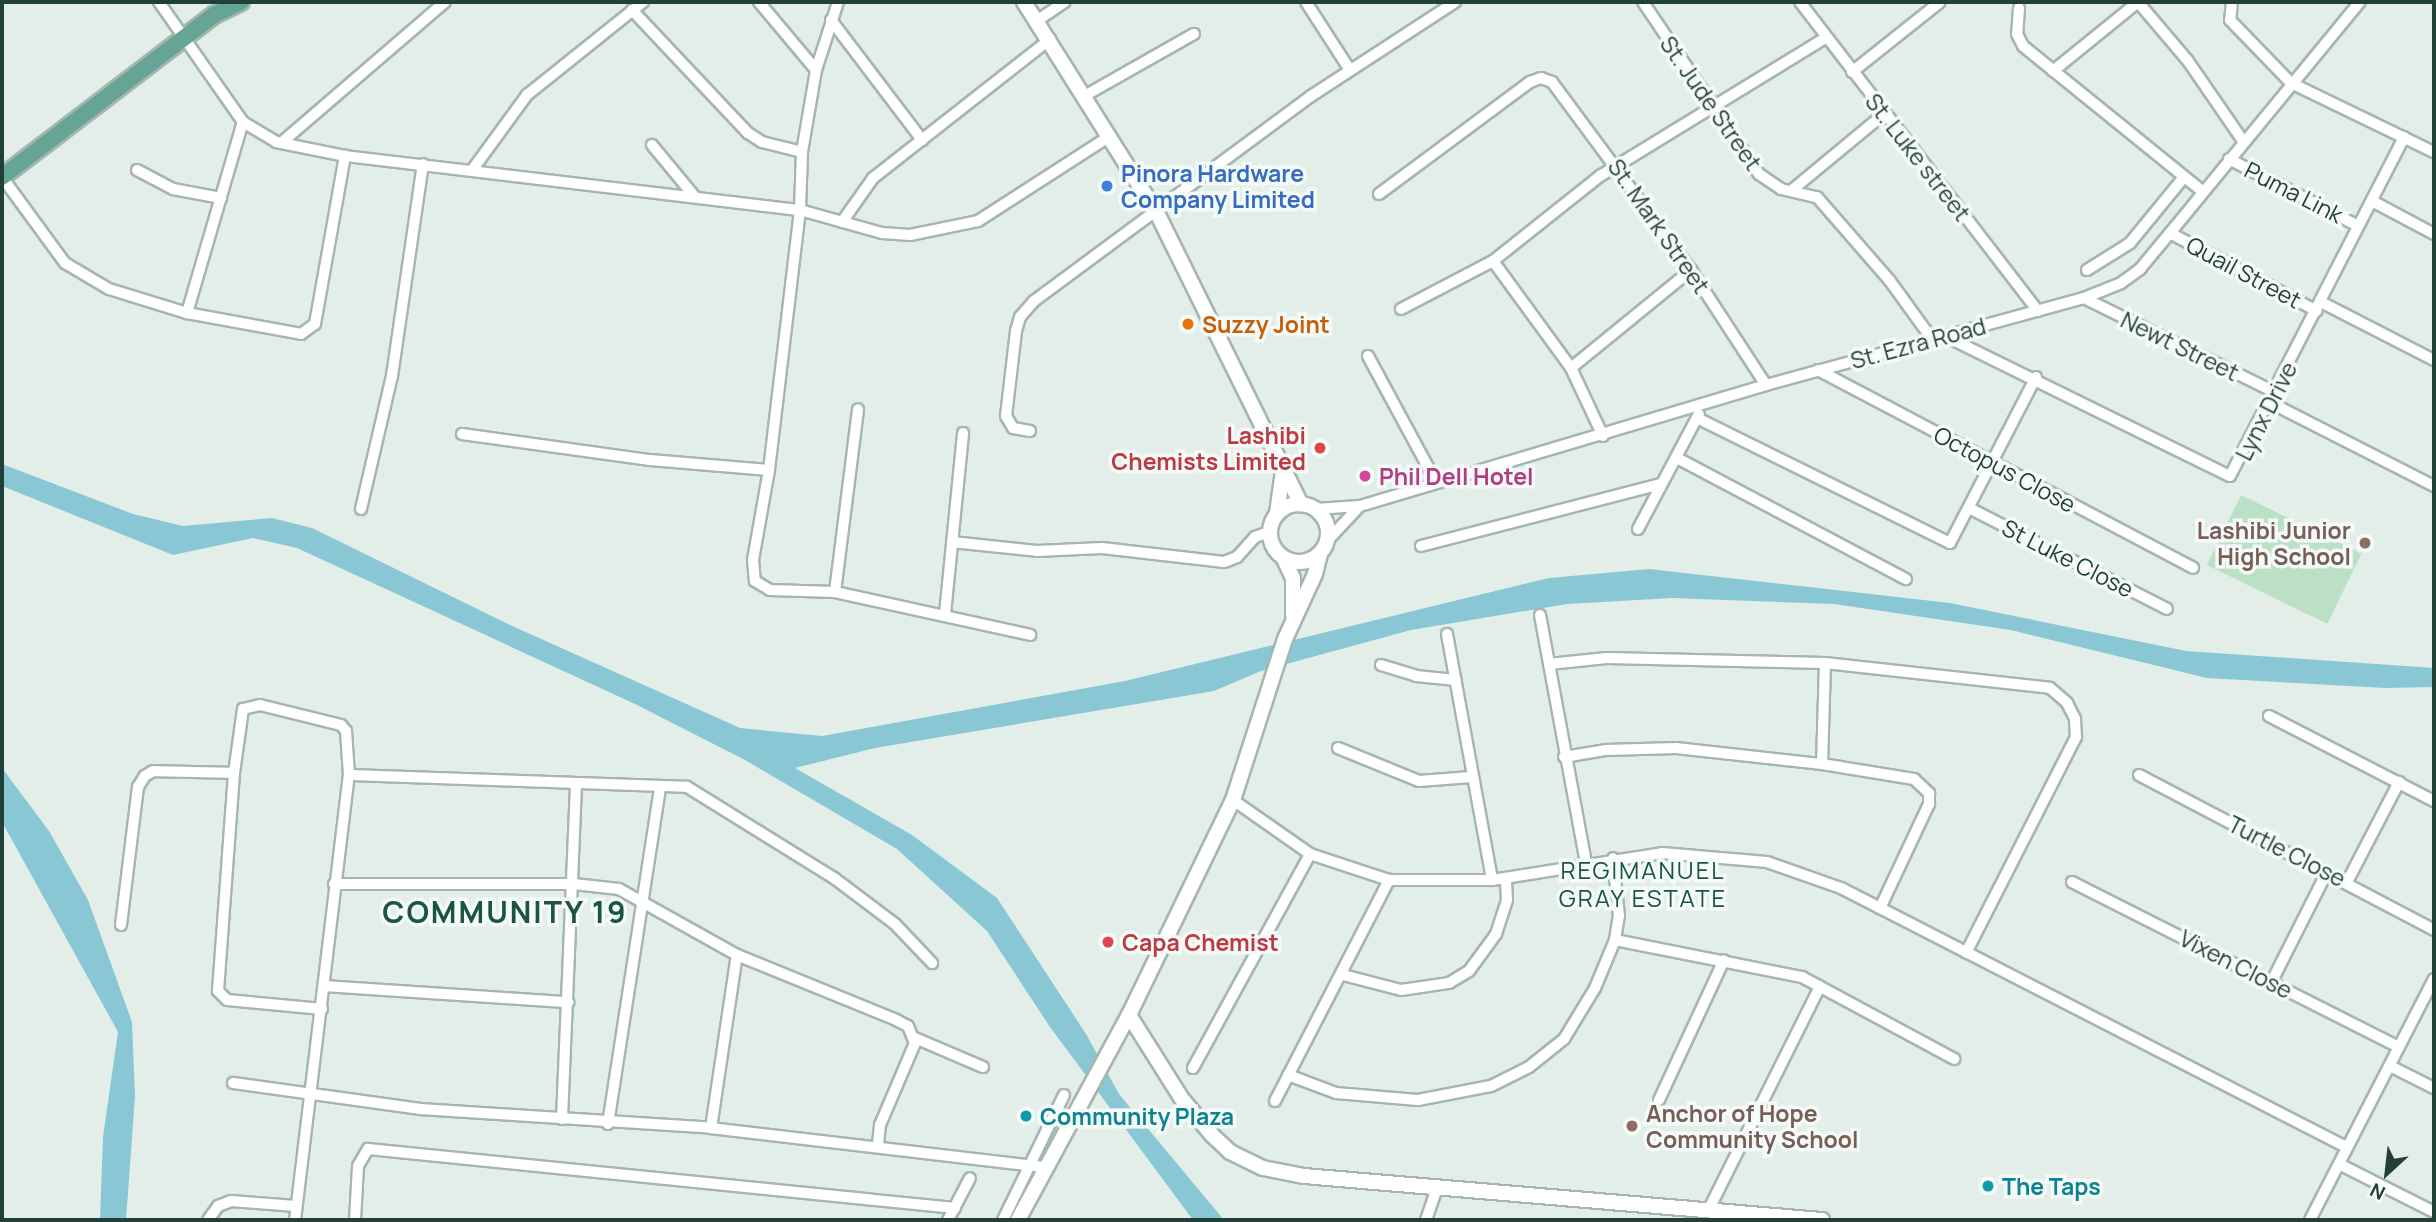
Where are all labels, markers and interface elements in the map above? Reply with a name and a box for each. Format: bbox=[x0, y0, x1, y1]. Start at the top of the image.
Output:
street label: St. Jude Street bbox=[1655, 31, 1767, 175]
street label: St. Luke street bbox=[1860, 88, 1976, 226]
street label: St. Mark Street bbox=[1602, 153, 1716, 299]
street label: Puma Link bbox=[2240, 156, 2348, 228]
place label: Pinora Hardware Company Limited bbox=[1121, 159, 1315, 213]
marker: Pinora Hardware Company Limited bbox=[1099, 178, 1115, 194]
street label: Quail Street bbox=[2182, 230, 2306, 314]
street label: Newt Street bbox=[2117, 306, 2243, 386]
place label: Suzzy Joint bbox=[1202, 310, 1330, 338]
street label: St. Ezra Road bbox=[1847, 312, 1989, 374]
marker: Suzzy Joint bbox=[1180, 316, 1196, 332]
street label: Lynx Drive bbox=[2229, 357, 2303, 465]
street label: Octopus Close bbox=[1929, 420, 2081, 518]
place label: Lashibi Chemists Limited bbox=[1111, 421, 1306, 475]
marker: Lashibi Chemists Limited bbox=[1312, 440, 1328, 456]
place label: Phil Dell Hotel bbox=[1379, 462, 1533, 490]
marker: Phil Dell Hotel bbox=[1357, 468, 1373, 484]
street label: St Luke Close bbox=[1998, 513, 2138, 603]
place label: Lashibi Junior High School bbox=[2197, 516, 2351, 570]
marker: Lashibi Junior High School bbox=[2357, 535, 2373, 551]
street label: Turtle Close bbox=[2224, 810, 2350, 892]
district label: REGIMANUEL GRAY ESTATE bbox=[1560, 856, 1726, 912]
district label: COMMUNITY 19 bbox=[383, 894, 627, 930]
street label: Vixen Close bbox=[2175, 924, 2297, 1004]
place label: Capa Chemist bbox=[1122, 928, 1279, 956]
marker: Capa Chemist bbox=[1100, 934, 1116, 950]
place label: Anchor of Hope Community School bbox=[1646, 1099, 1858, 1153]
place label: Community Plaza bbox=[1040, 1102, 1234, 1130]
marker: Community Plaza bbox=[1018, 1108, 1034, 1124]
marker: Anchor of Hope Community School bbox=[1624, 1118, 1640, 1134]
north arrow bbox=[2352, 1138, 2422, 1208]
place label: The Taps bbox=[2002, 1172, 2101, 1200]
text: N bbox=[2365, 1177, 2389, 1206]
marker: The Taps bbox=[1980, 1178, 1996, 1194]

